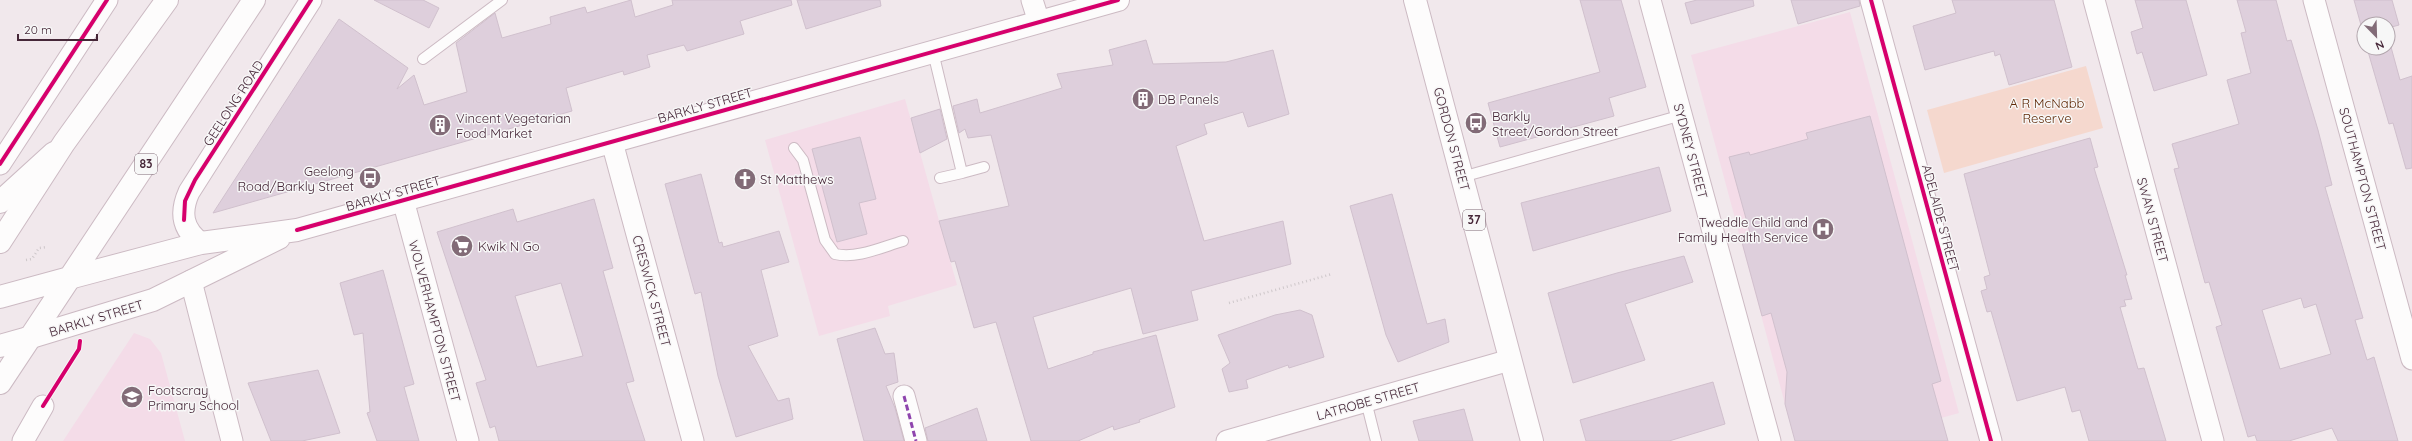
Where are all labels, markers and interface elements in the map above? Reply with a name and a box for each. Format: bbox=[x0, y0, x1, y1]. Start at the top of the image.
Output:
scale bar bbox=[18, 16, 97, 42]
north arrow bbox=[2356, 16, 2396, 56]
text: 20 m bbox=[24, 22, 52, 37]
text: N bbox=[2373, 37, 2386, 53]
street label: GEELONG ROAD bbox=[199, 57, 267, 149]
street label: BARKLY STREET bbox=[656, 84, 754, 126]
street label: GORDON STREET bbox=[1430, 85, 1474, 193]
building icon: DB Panels bbox=[1130, 86, 1156, 112]
place label: DB Panels bbox=[1158, 91, 1219, 107]
park label: A R McNabb Reserve bbox=[2010, 95, 2085, 126]
street label: SYDNEY STREET bbox=[1671, 102, 1711, 200]
street label: SOUTHAMPTON STREET bbox=[2336, 106, 2390, 253]
place label: Barkly Street/Gordon Street bbox=[1492, 108, 1618, 139]
place label: Vincent Vegetarian Food Market bbox=[456, 110, 571, 141]
bus stop icon: Barkly Street/Gordon Street bbox=[1463, 110, 1489, 136]
building icon: Vincent Vegetarian Food Market bbox=[427, 112, 453, 138]
road number: 83 bbox=[135, 154, 157, 174]
place label: Geelong Road/Barkly Street bbox=[237, 163, 354, 194]
street label: ADELAIDE STREET bbox=[1919, 163, 1963, 274]
bus stop icon: Geelong Road/Barkly Street bbox=[357, 165, 383, 191]
church icon: St Matthews bbox=[732, 166, 758, 192]
place label: St Matthews bbox=[760, 171, 833, 187]
street label: BARKLY STREET bbox=[344, 172, 442, 214]
street label: SWAN STREET bbox=[2134, 176, 2172, 264]
road number: 37 bbox=[1463, 210, 1485, 230]
place label: Tweddle Child and Family Health Service bbox=[1678, 214, 1808, 245]
hospital icon: Tweddle Child and Family Health Service bbox=[1810, 216, 1836, 242]
supermarket icon: Kwik N Go bbox=[449, 233, 475, 259]
street label: CRESWICK STREET bbox=[629, 233, 675, 349]
street label: WOLVERHAMPTON STREET bbox=[406, 238, 464, 404]
place label: Kwik N Go bbox=[478, 238, 540, 254]
street label: BARKLY STREET bbox=[47, 296, 145, 340]
street label: LATROBE STREET bbox=[1314, 379, 1422, 423]
place label: Footscray Primary School bbox=[148, 382, 239, 413]
school or university icon: Footscray Primary School bbox=[119, 384, 145, 410]

